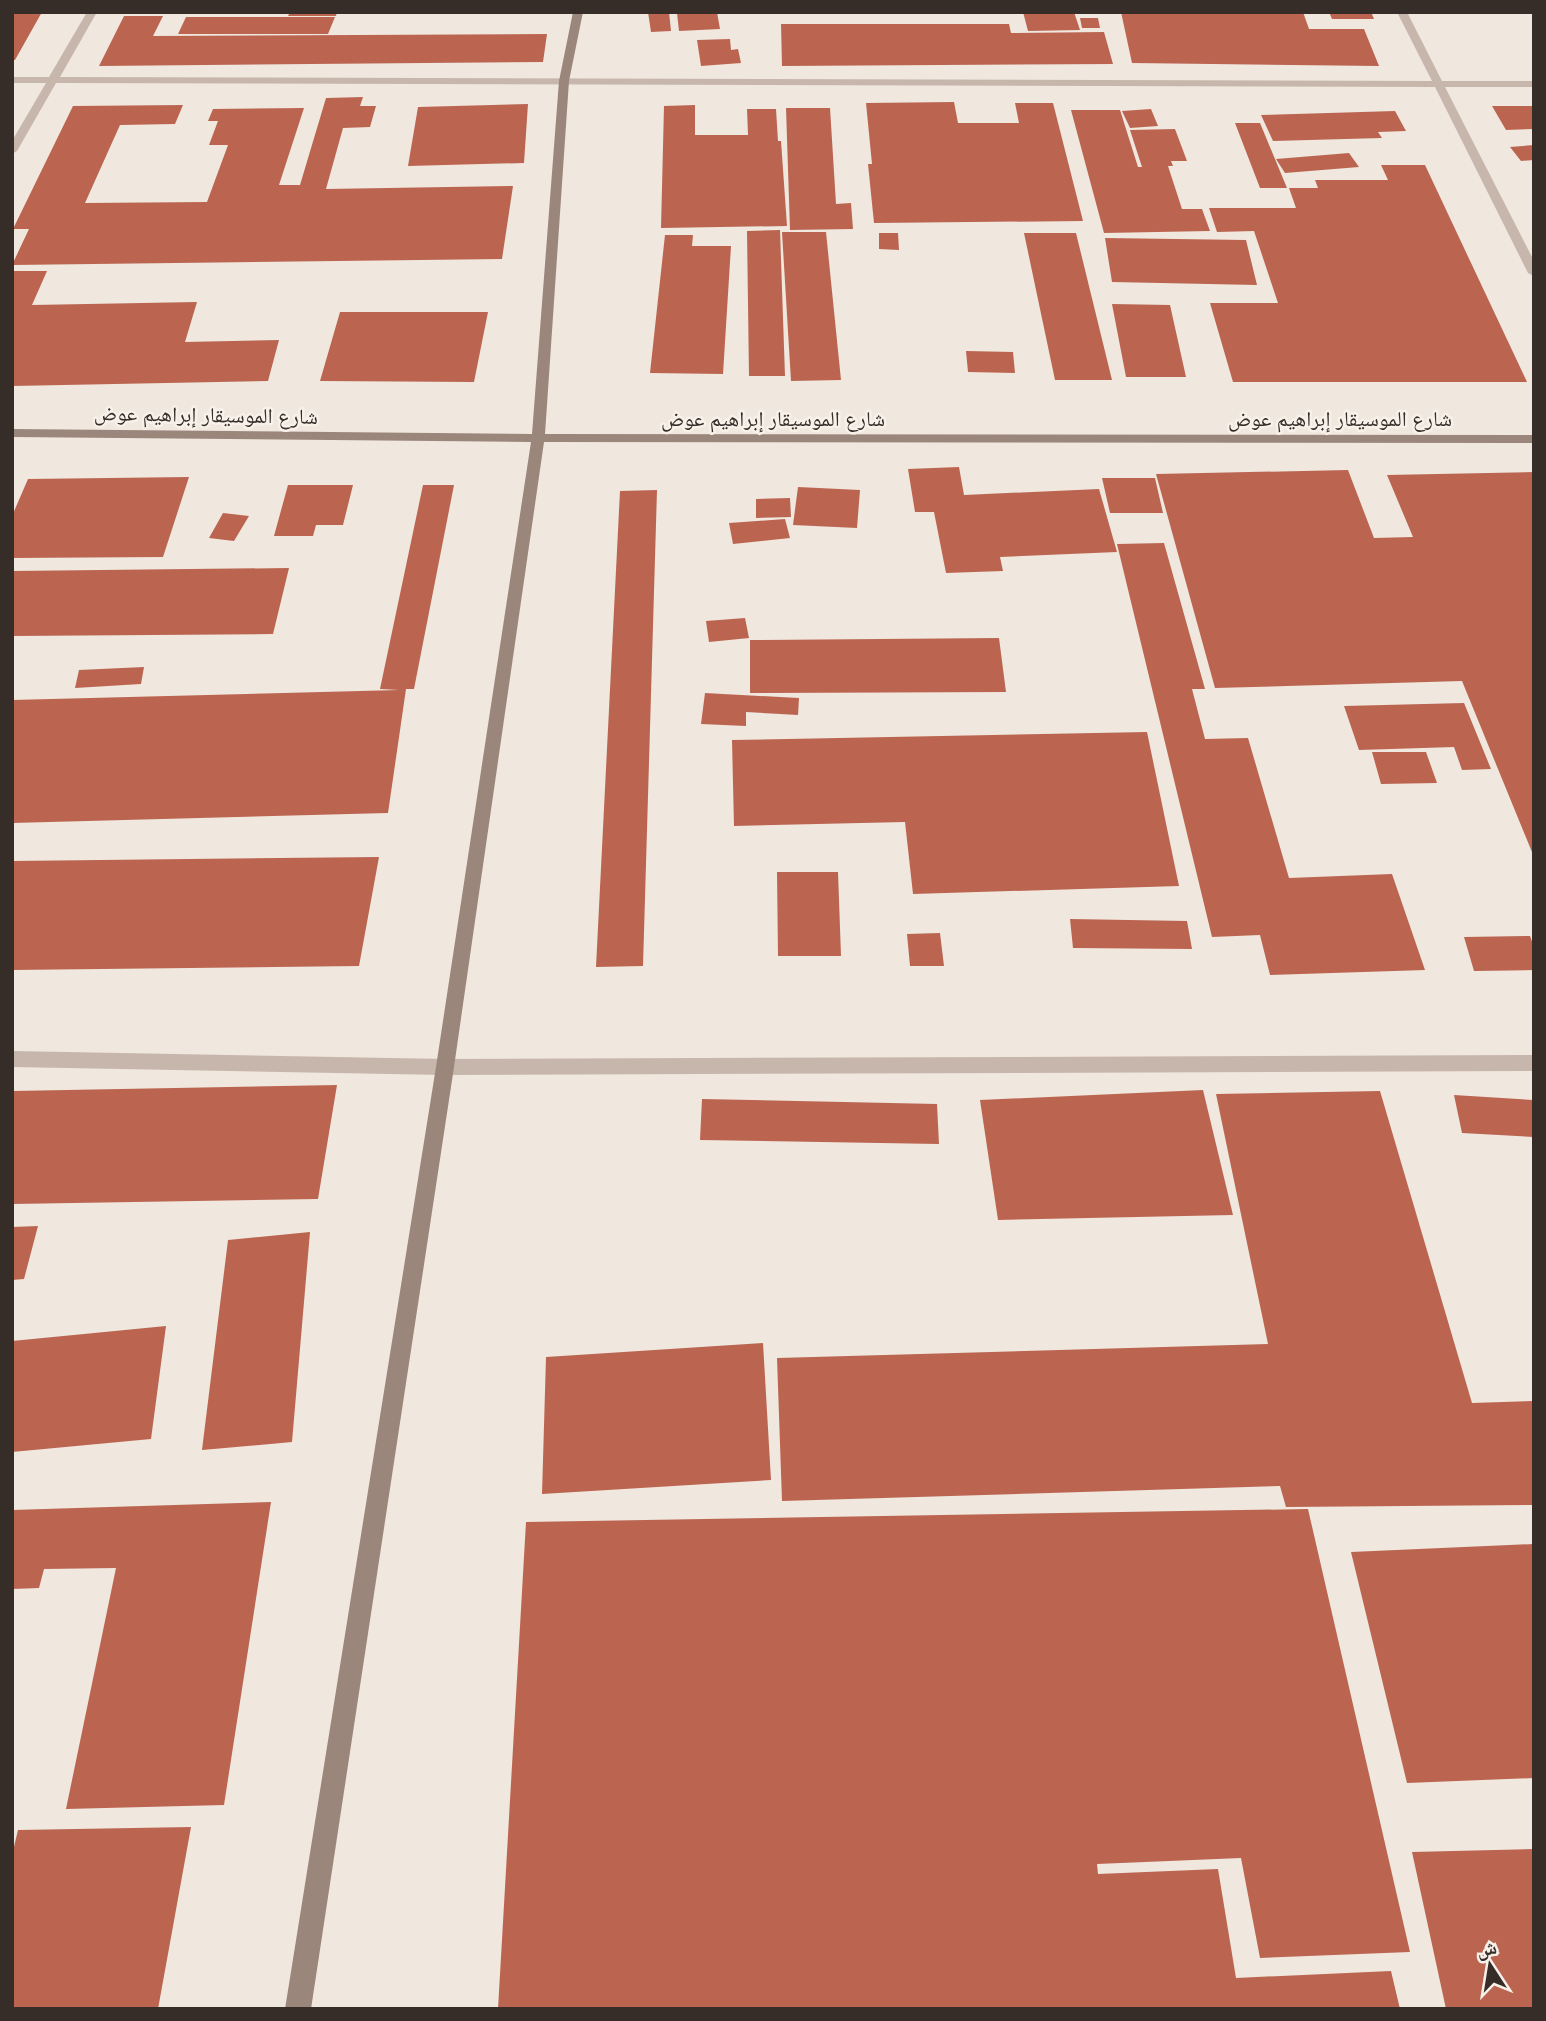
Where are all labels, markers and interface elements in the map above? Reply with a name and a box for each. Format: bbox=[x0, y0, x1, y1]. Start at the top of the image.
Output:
street label: شارع الموسيقار إبراهيم عوض bbox=[94, 398, 318, 431]
street label: شارع الموسيقار إبراهيم عوض bbox=[661, 404, 885, 433]
street label: شارع الموسيقار إبراهيم عوض bbox=[1228, 404, 1452, 433]
north arrow bbox=[1455, 1930, 1525, 2000]
text: ش bbox=[1474, 1934, 1499, 1963]

